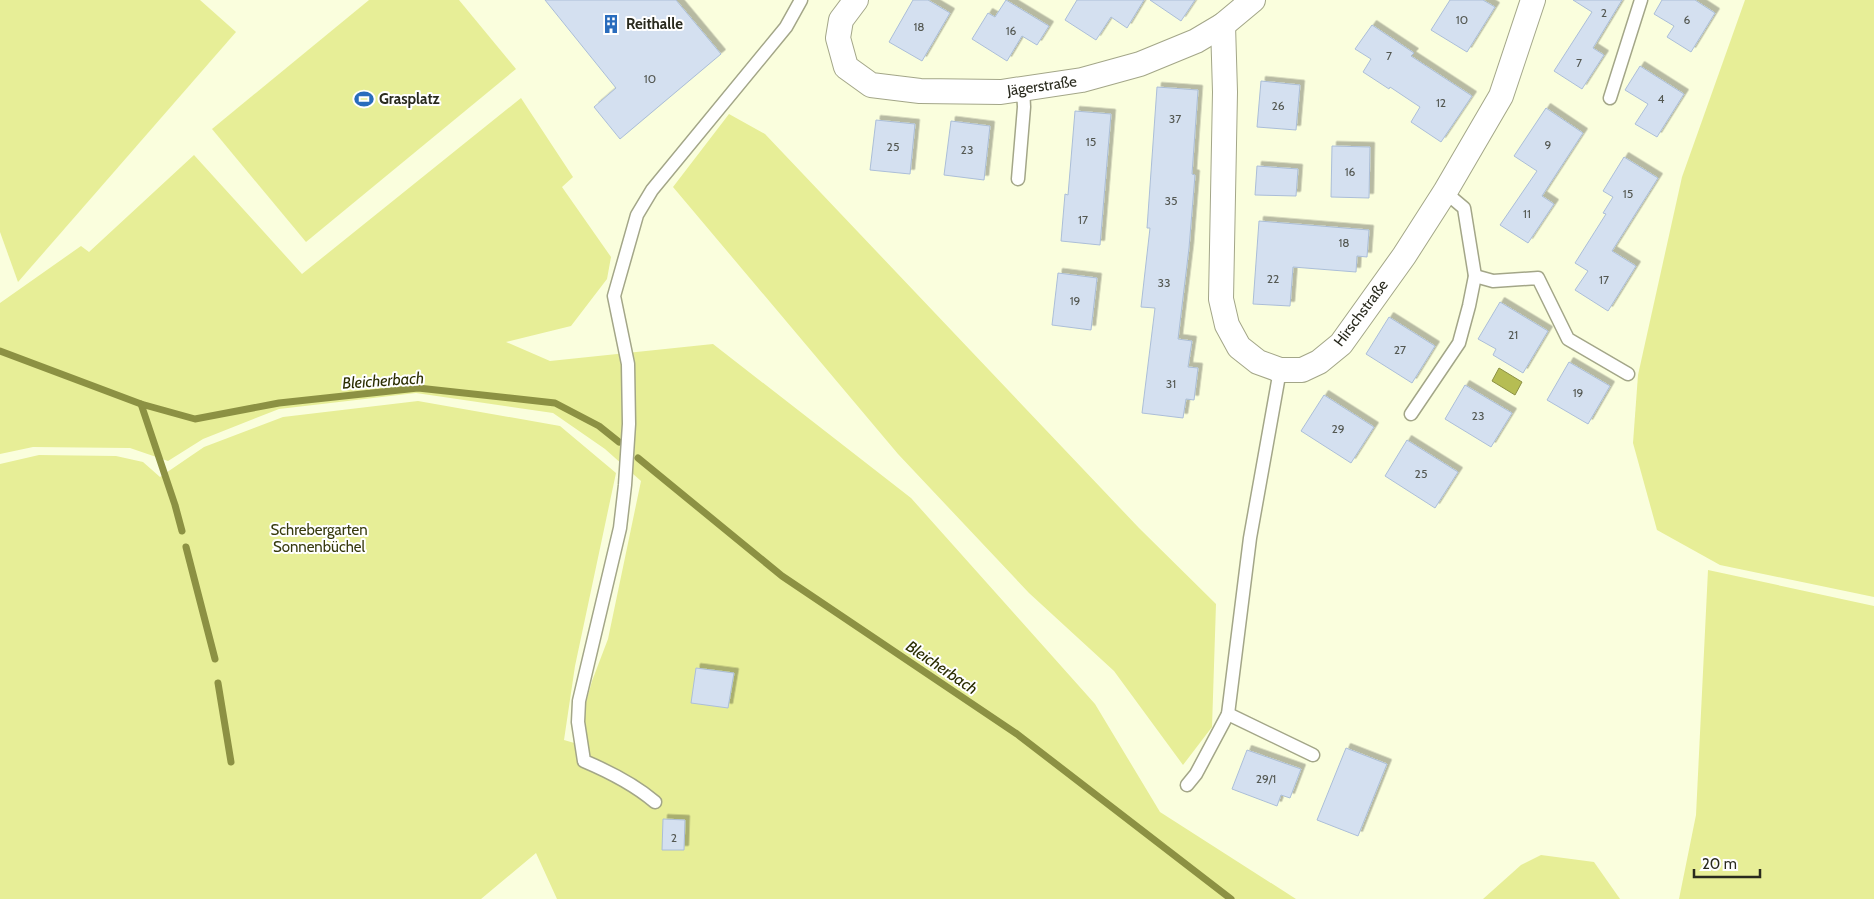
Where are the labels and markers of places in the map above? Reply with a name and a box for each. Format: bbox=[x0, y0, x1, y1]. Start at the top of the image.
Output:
building icon: Reithalle bbox=[600, 13, 622, 35]
place label: Reithalle bbox=[626, 15, 683, 33]
sports icon: Grasplatz bbox=[353, 88, 375, 110]
place label: Grasplatz bbox=[379, 90, 440, 108]

